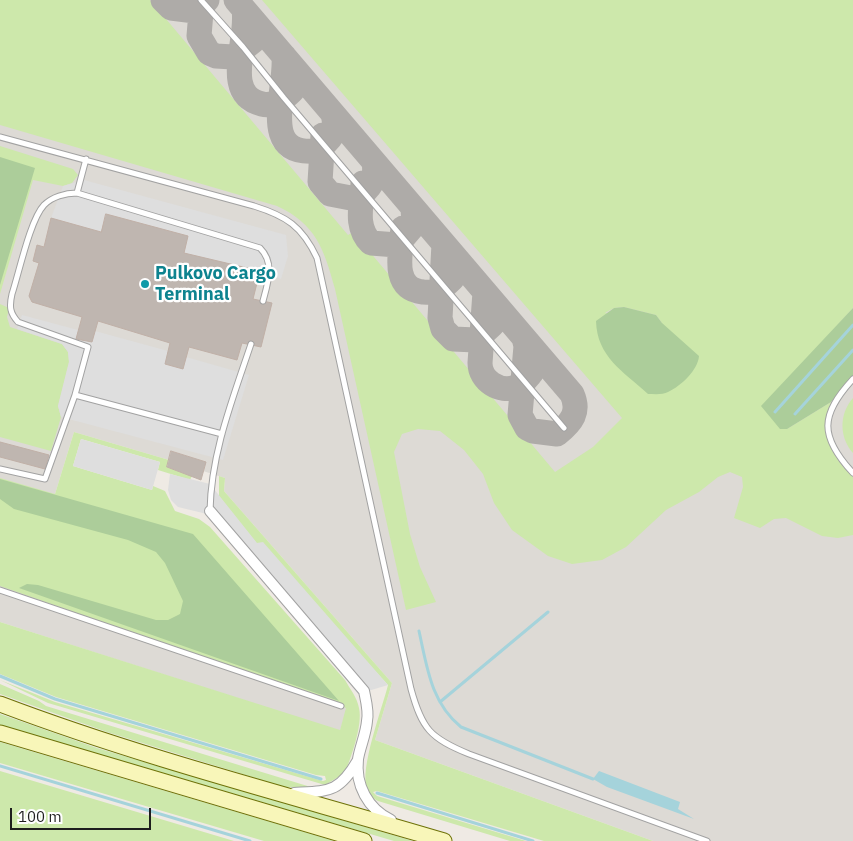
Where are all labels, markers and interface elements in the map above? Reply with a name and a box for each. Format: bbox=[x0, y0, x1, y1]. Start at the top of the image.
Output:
place label: Pulkovo Cargo Terminal bbox=[155, 263, 276, 306]
marker: Pulkovo Cargo Terminal bbox=[139, 278, 151, 290]
scale bar bbox=[12, 798, 154, 830]
text: 100 m bbox=[18, 807, 62, 826]

